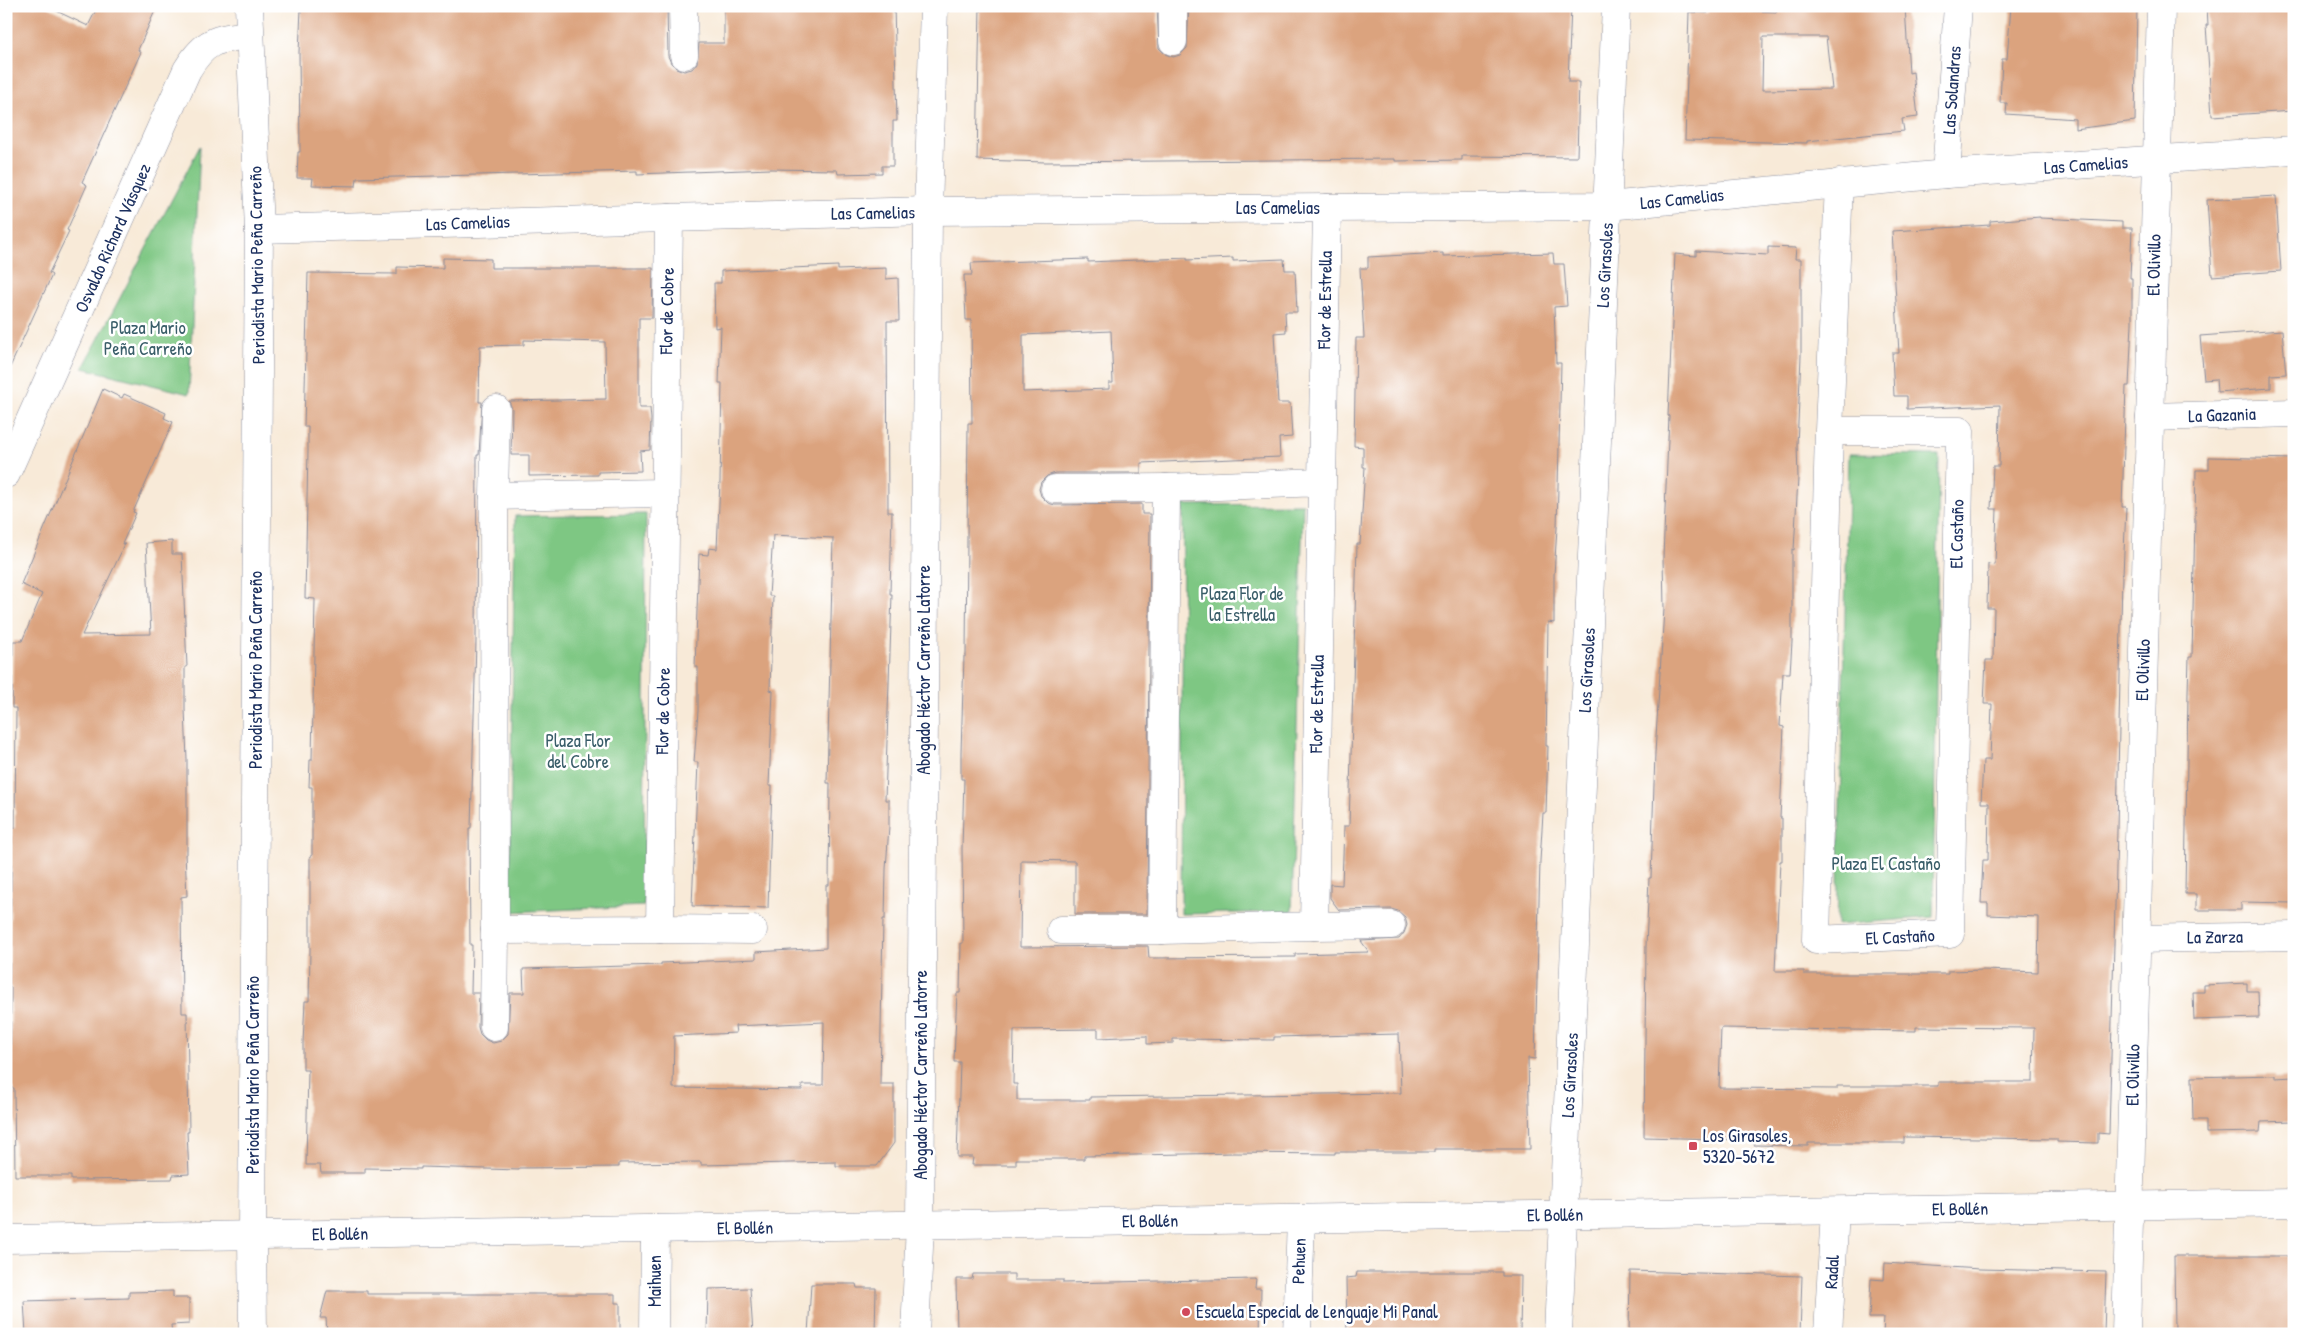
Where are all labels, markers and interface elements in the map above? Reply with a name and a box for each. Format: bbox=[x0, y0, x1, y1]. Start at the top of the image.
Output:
street label: Las Solandras bbox=[1936, 45, 1967, 135]
street label: Las Camelias bbox=[2043, 149, 2129, 180]
street label: Osvaldo Richard Vásquez bbox=[68, 159, 157, 316]
street label: Periodista Mario Peña Carreño bbox=[242, 166, 271, 364]
street label: Las Camelias bbox=[1639, 182, 1725, 215]
street label: Las Camelias bbox=[1236, 195, 1320, 220]
street label: Las Camelias bbox=[831, 199, 915, 226]
street label: Las Camelias bbox=[426, 209, 510, 236]
street label: Los Girasoles bbox=[1590, 222, 1619, 308]
street label: El Olivillo bbox=[2140, 234, 2167, 296]
street label: Flor de Estrella bbox=[1311, 251, 1338, 350]
street label: Flor de Cobre bbox=[653, 267, 680, 356]
park label: Plaza Mario Peña Carreño bbox=[104, 315, 192, 361]
street label: La Gazania bbox=[2188, 401, 2256, 428]
street label: El Castaño bbox=[1943, 499, 1970, 569]
street label: Abogado Héctor Carreño Latorre bbox=[911, 565, 936, 775]
street label: Periodista Mario Peña Carreño bbox=[243, 571, 268, 769]
park label: Plaza Flor de la Estrella bbox=[1200, 581, 1284, 627]
street label: Los Girasoles bbox=[1572, 627, 1601, 713]
street label: El Olivillo bbox=[2129, 639, 2156, 701]
street label: Flor de Estrella bbox=[1303, 655, 1330, 754]
street label: Flor de Cobre bbox=[649, 667, 676, 756]
park label: Plaza Flor del Cobre bbox=[545, 728, 611, 774]
park label: Plaza El Castaño bbox=[1832, 851, 1940, 876]
street label: El Castaño bbox=[1865, 922, 1935, 951]
street label: La Zarza bbox=[2187, 924, 2243, 949]
street label: Abogado Héctor Carreño Latorre bbox=[908, 970, 933, 1180]
street label: Periodista Mario Peña Carreño bbox=[240, 976, 265, 1174]
street label: Los Girasoles bbox=[1555, 1032, 1584, 1118]
street label: El Olivillo bbox=[2119, 1044, 2146, 1106]
place label: Los Girasoles, 5320-5672 bbox=[1703, 1123, 1791, 1169]
marker: Los Girasoles, 5320-5672 bbox=[1687, 1140, 1699, 1152]
street label: El Bollén bbox=[1932, 1196, 1988, 1221]
street label: El Bollén bbox=[1527, 1202, 1583, 1227]
street label: El Bollén bbox=[1122, 1208, 1178, 1233]
street label: El Bollén bbox=[717, 1215, 773, 1240]
street label: El Bollén bbox=[312, 1221, 368, 1246]
street label: Pehuen bbox=[1285, 1238, 1312, 1284]
street label: Radal bbox=[1818, 1254, 1845, 1290]
street label: Maihuen bbox=[642, 1255, 667, 1307]
place label: Escuela Especial de Lenguaje Mi Panal bbox=[1196, 1299, 1438, 1324]
marker: Escuela Especial de Lenguaje Mi Panal bbox=[1180, 1306, 1192, 1318]

